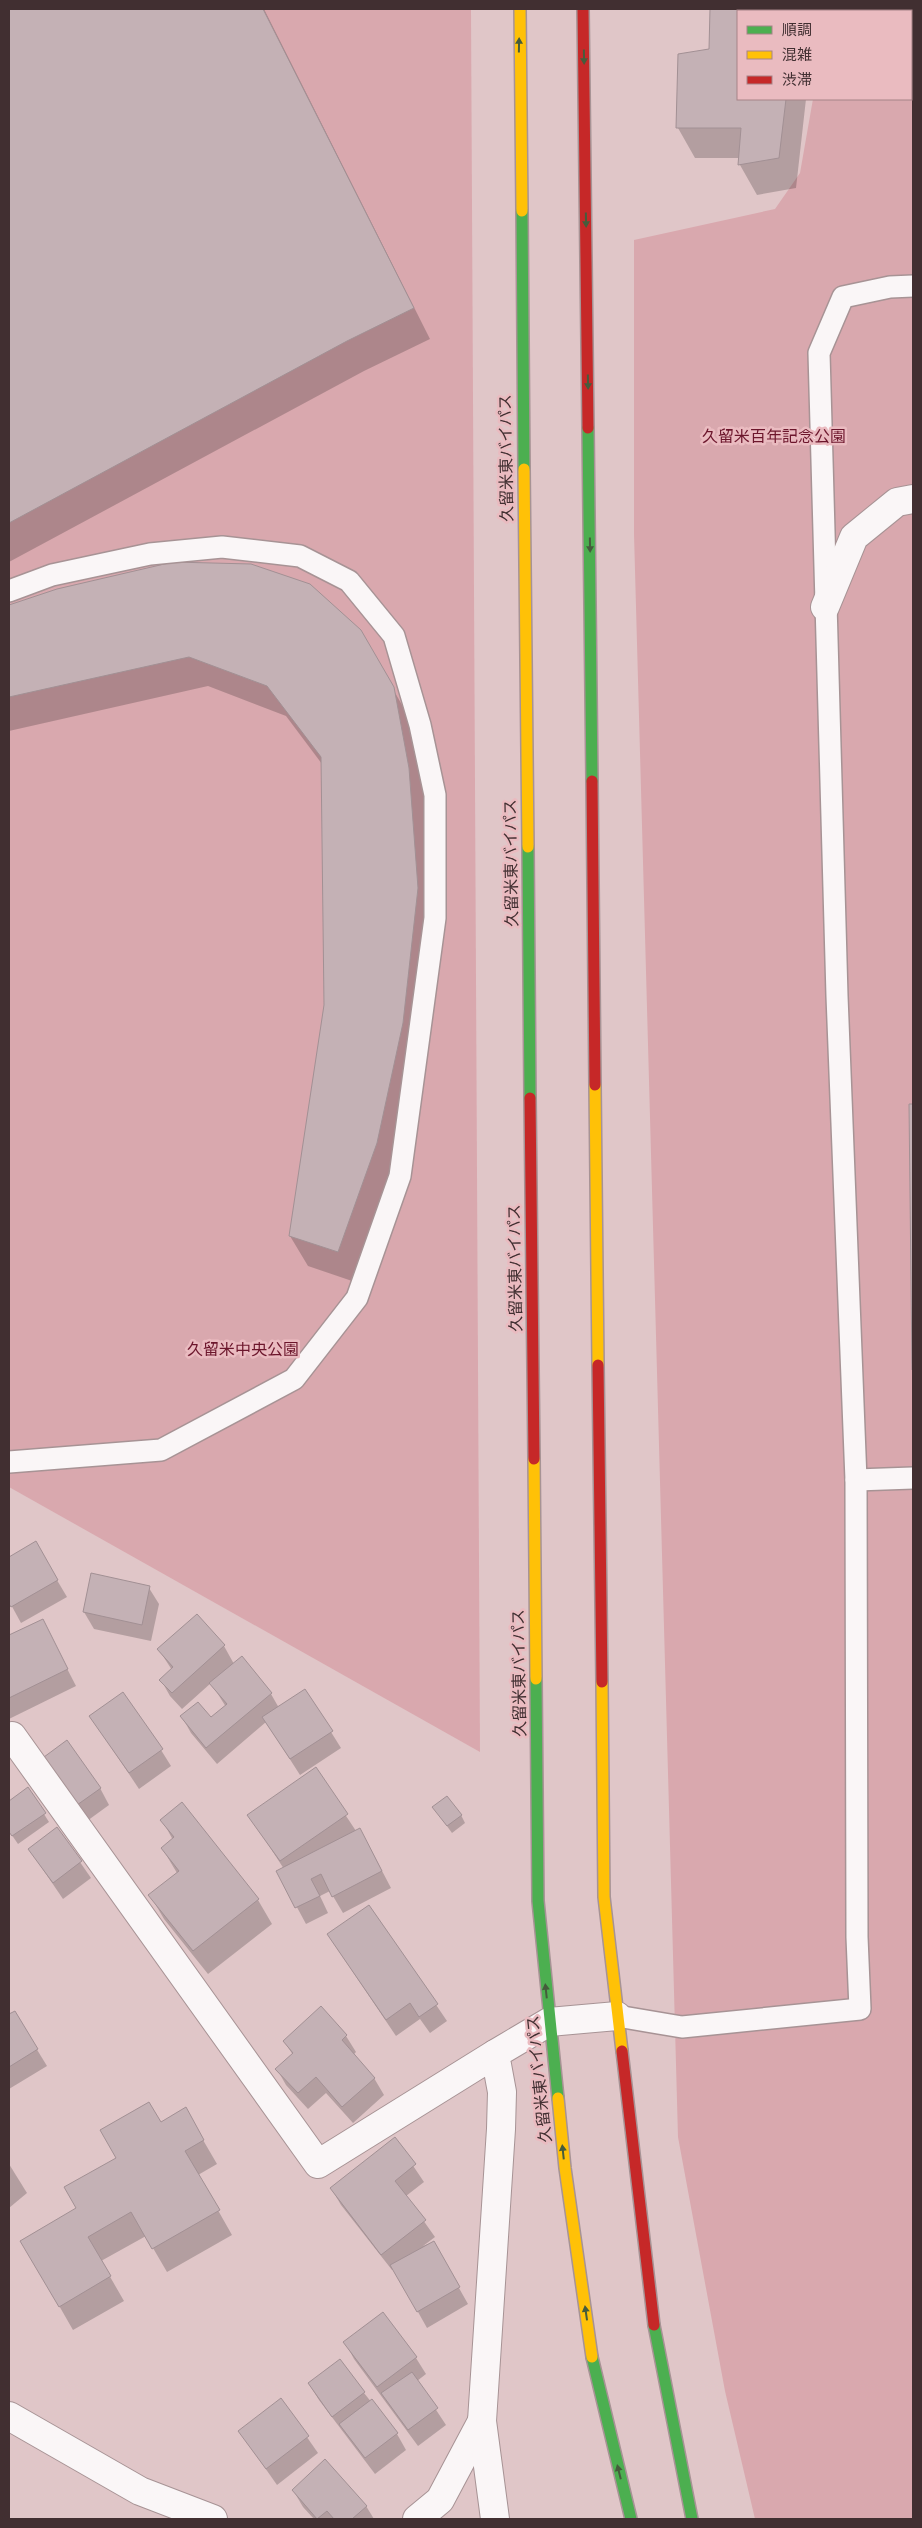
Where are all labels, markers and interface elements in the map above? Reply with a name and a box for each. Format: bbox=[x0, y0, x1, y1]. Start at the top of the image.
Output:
legend bbox=[737, 10, 912, 100]
text: 順調 bbox=[782, 20, 812, 39]
one-way arrow bbox=[515, 37, 523, 53]
text: 混雑 bbox=[782, 45, 812, 64]
one-way arrow bbox=[580, 50, 588, 66]
text: 渋滞 bbox=[782, 70, 812, 89]
one-way arrow bbox=[583, 212, 591, 228]
one-way arrow bbox=[584, 375, 592, 391]
street label: 久留米東バイパス bbox=[494, 394, 518, 522]
park label: 久留米百年記念公園 bbox=[702, 426, 846, 447]
one-way arrow bbox=[586, 537, 594, 553]
street label: 久留米東バイパス bbox=[499, 799, 523, 927]
street label: 久留米東バイパス bbox=[503, 1204, 527, 1332]
park label: 久留米中央公園 bbox=[187, 1339, 299, 1360]
street label: 久留米東バイパス bbox=[507, 1609, 531, 1737]
one-way arrow bbox=[542, 1982, 550, 1998]
street label: 久留米東バイパス bbox=[522, 2014, 556, 2144]
one-way arrow bbox=[559, 2144, 567, 2160]
one-way arrow bbox=[582, 2305, 590, 2321]
one-way arrow bbox=[615, 2464, 623, 2479]

